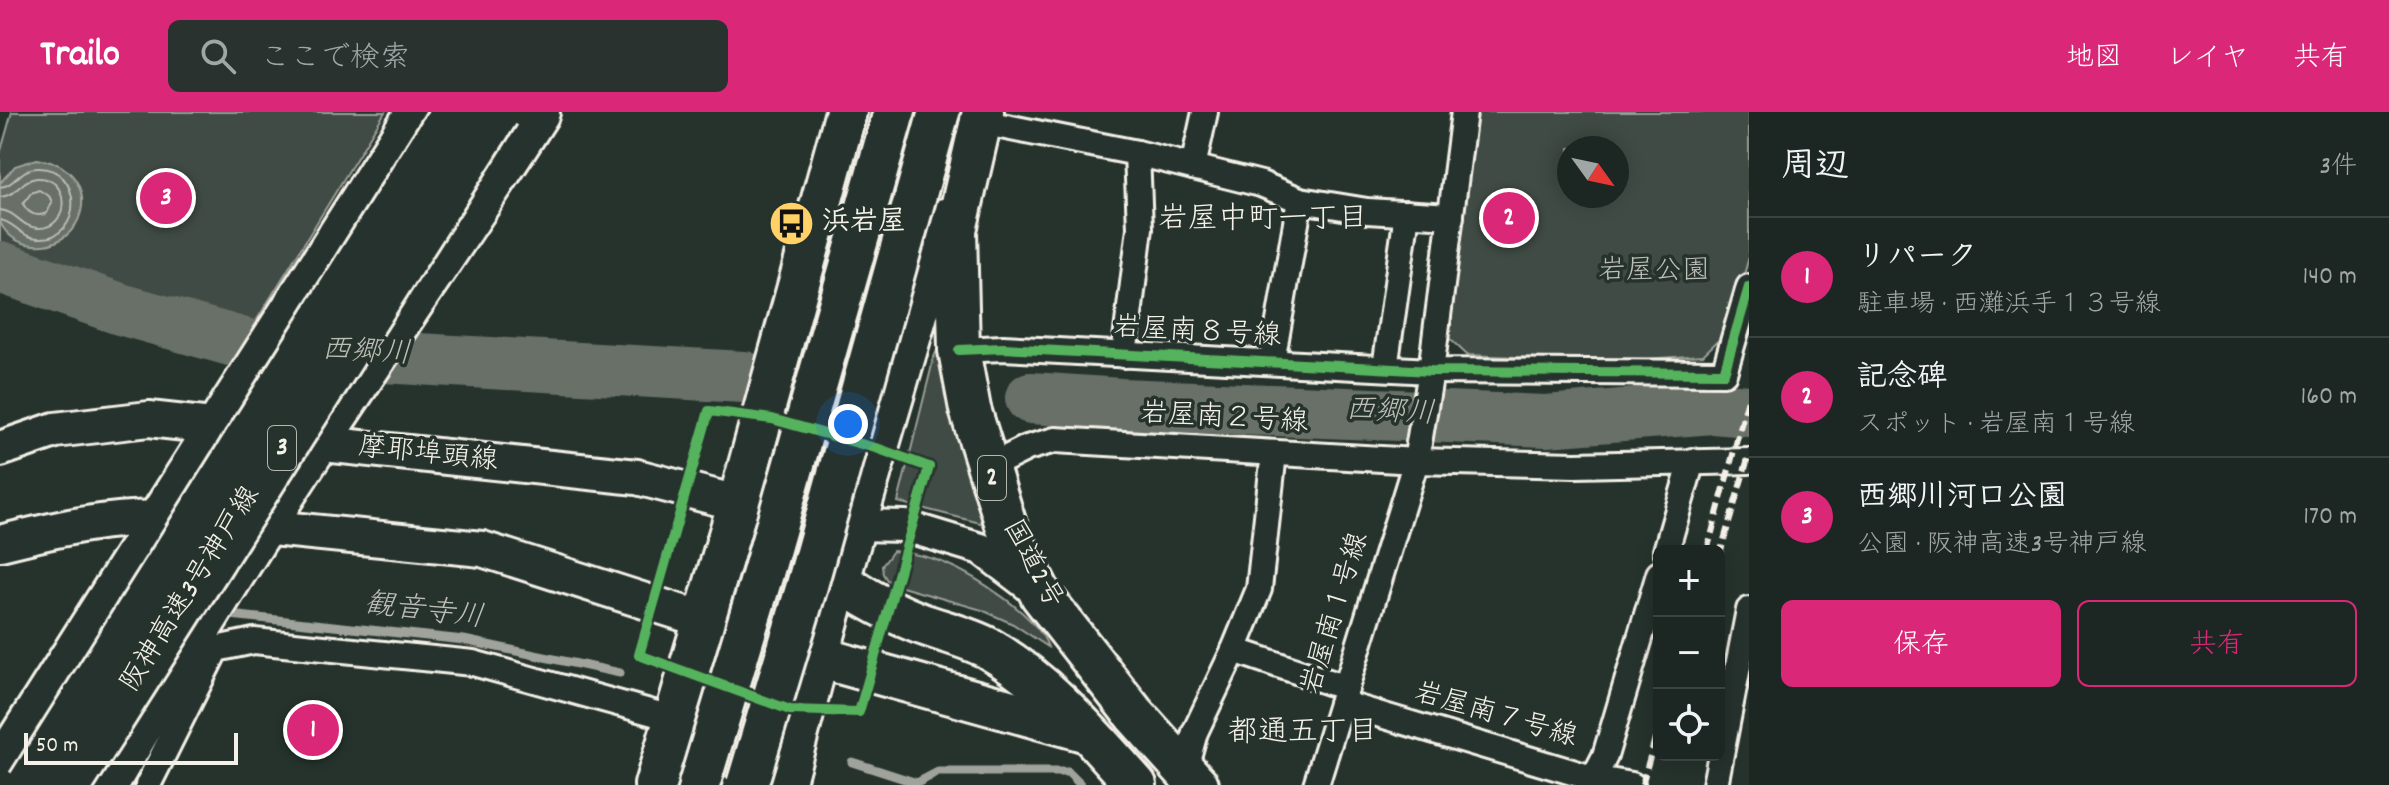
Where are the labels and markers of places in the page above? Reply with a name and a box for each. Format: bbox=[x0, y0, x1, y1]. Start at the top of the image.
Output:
pin: 3 bbox=[140, 168, 192, 228]
pin: 2 bbox=[1483, 188, 1535, 248]
bus stop icon: 浜岩屋 bbox=[767, 200, 815, 248]
place label: 浜岩屋 bbox=[822, 204, 906, 244]
pin: 1 bbox=[287, 700, 339, 760]

